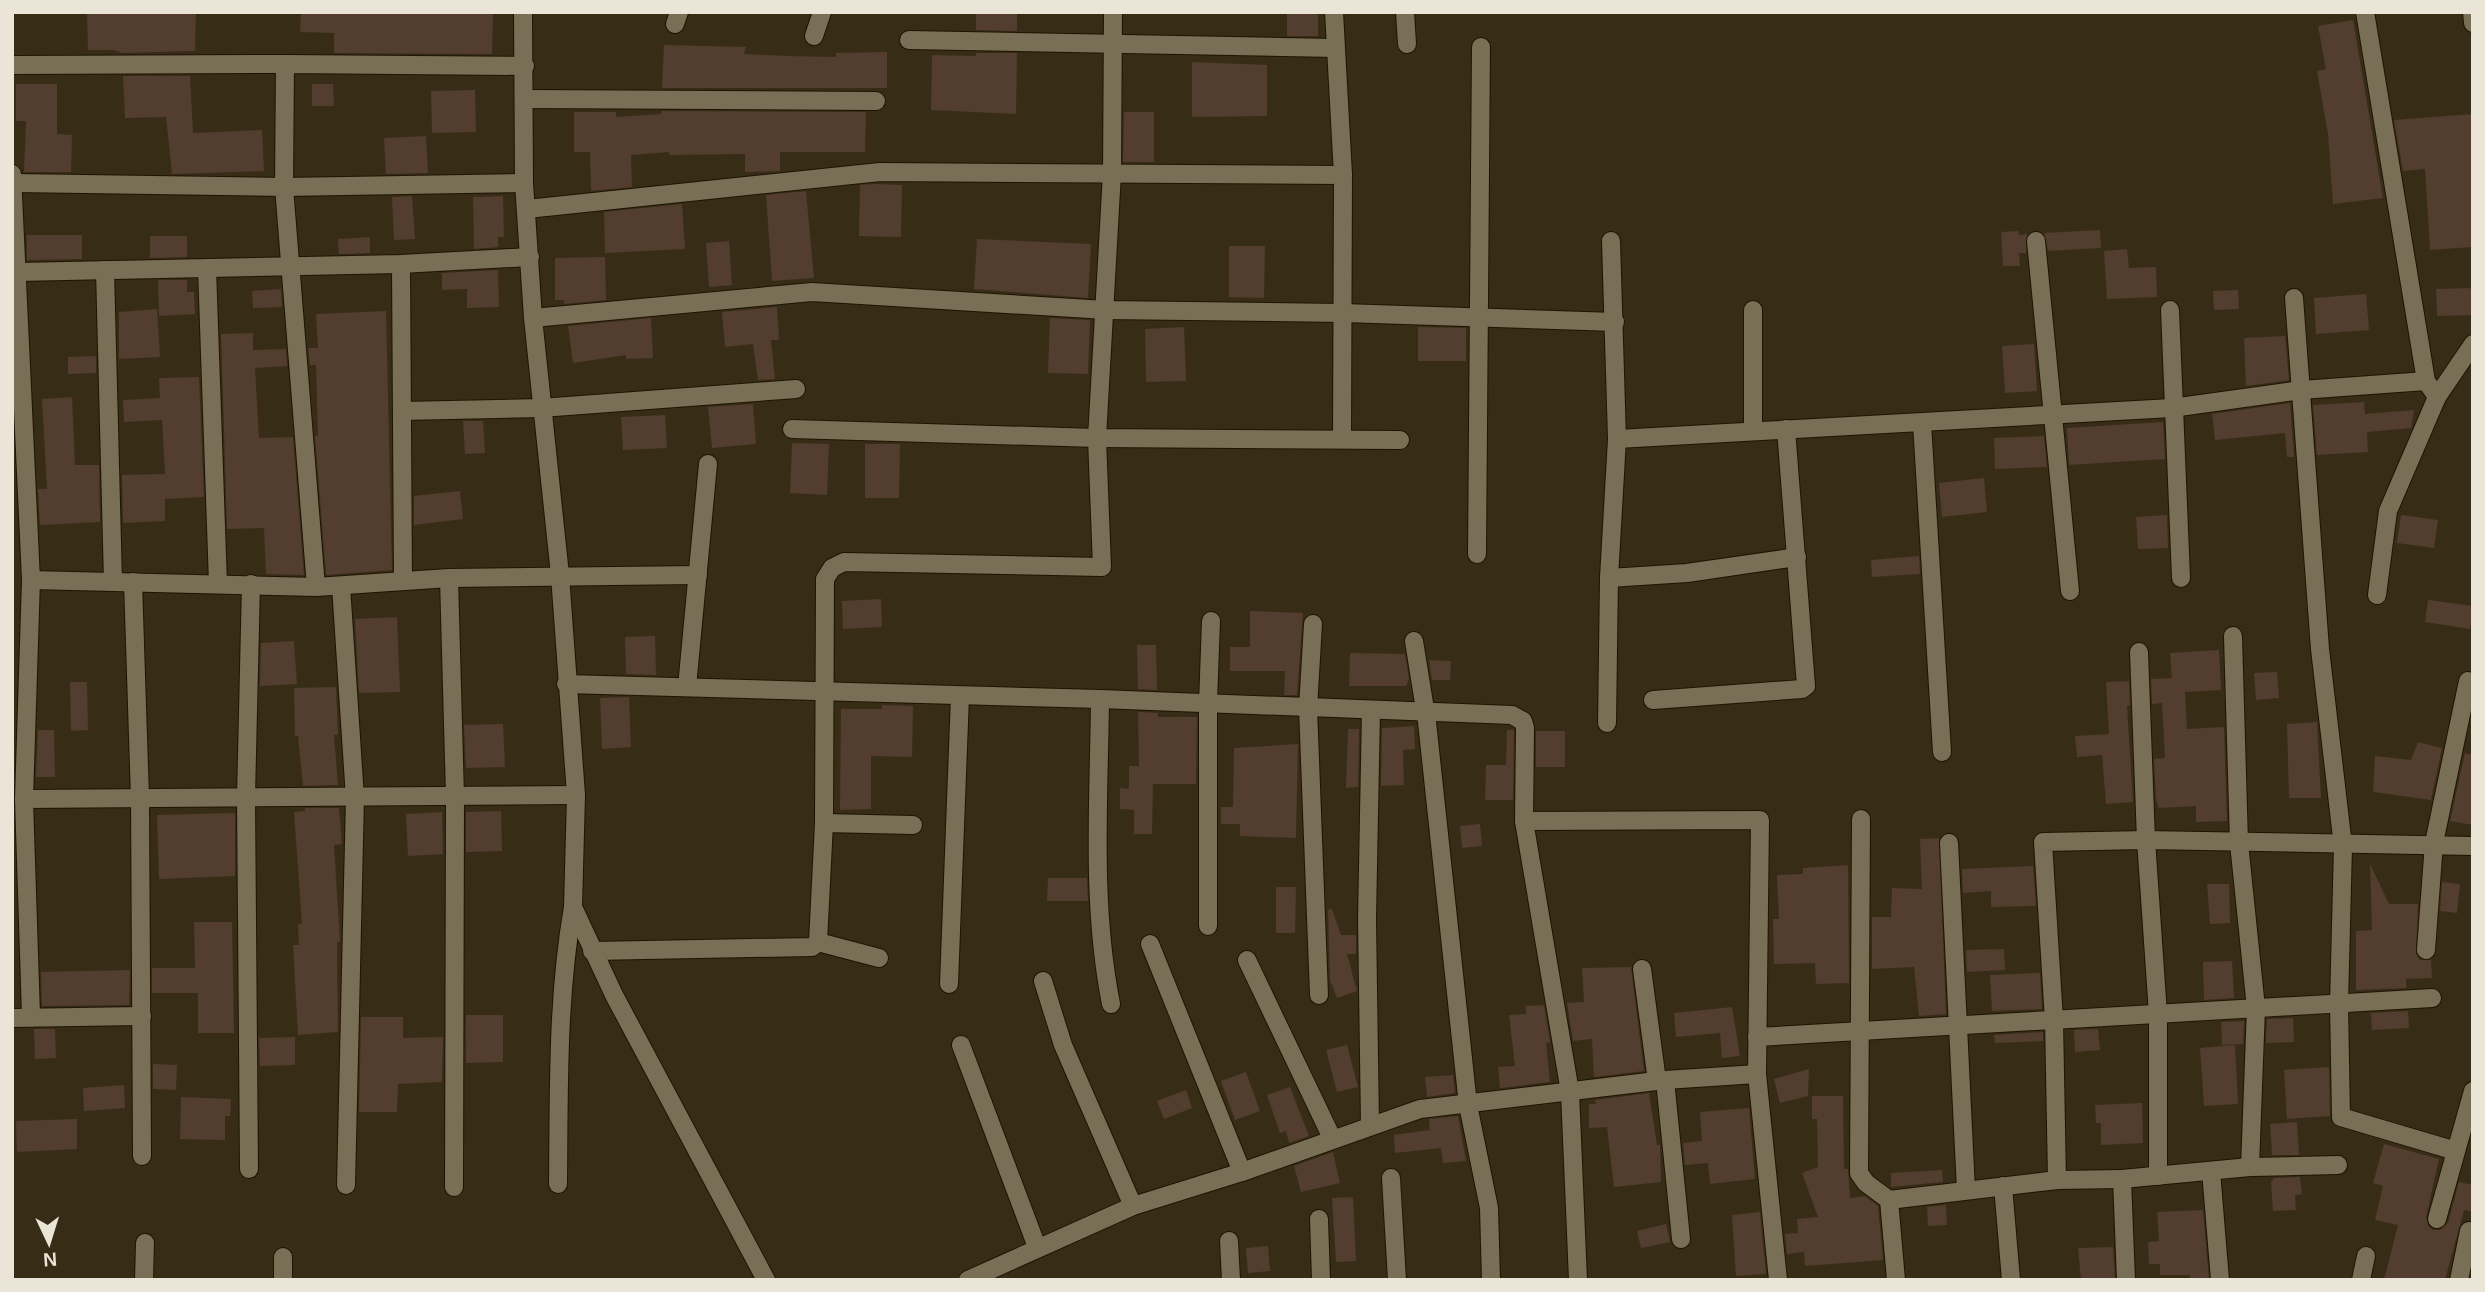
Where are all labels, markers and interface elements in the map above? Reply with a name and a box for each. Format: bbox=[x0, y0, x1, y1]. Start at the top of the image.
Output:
north arrow bbox=[14, 1208, 84, 1278]
text: N bbox=[43, 1249, 58, 1270]

